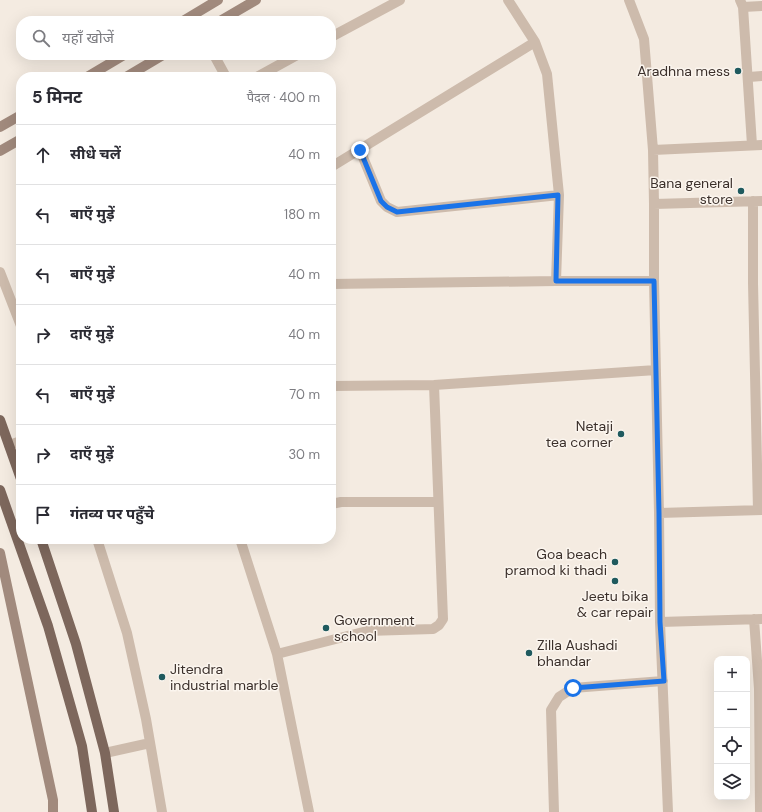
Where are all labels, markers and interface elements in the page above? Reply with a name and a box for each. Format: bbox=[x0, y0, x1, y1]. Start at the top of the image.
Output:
search box bbox=[16, 16, 336, 60]
icon: search bbox=[30, 27, 52, 49]
text: यहाँ खोजें bbox=[62, 28, 114, 48]
place label: Aradhna mess bbox=[637, 62, 730, 80]
marker: Aradhna mess bbox=[733, 66, 743, 76]
text: 5 मिनट bbox=[32, 86, 82, 108]
text: पैदल · 400 m bbox=[247, 89, 320, 106]
route end bbox=[351, 141, 369, 159]
icon: ahead bbox=[32, 144, 54, 166]
text: सीधे चलें bbox=[70, 144, 121, 164]
text: 40 m bbox=[288, 146, 320, 163]
place label: Bana general store bbox=[650, 174, 733, 208]
marker: Bana general store bbox=[736, 186, 746, 196]
icon: left bbox=[32, 204, 54, 226]
text: बाएँ मुड़ें bbox=[70, 204, 115, 224]
text: 180 m bbox=[284, 206, 320, 223]
icon: left bbox=[32, 264, 54, 286]
text: बाएँ मुड़ें bbox=[70, 264, 115, 284]
text: 40 m bbox=[288, 266, 320, 283]
icon: right bbox=[32, 324, 54, 346]
text: दाएँ मुड़ें bbox=[70, 324, 114, 344]
text: 40 m bbox=[288, 326, 320, 343]
icon: left bbox=[32, 384, 54, 406]
text: बाएँ मुड़ें bbox=[70, 384, 115, 404]
text: 70 m bbox=[289, 386, 320, 403]
place label: Netaji tea corner bbox=[546, 417, 613, 451]
marker: Netaji tea corner bbox=[616, 429, 626, 439]
icon: right bbox=[32, 444, 54, 466]
text: दाएँ मुड़ें bbox=[70, 444, 114, 464]
text: 30 m bbox=[288, 446, 320, 463]
icon: arrive bbox=[32, 504, 54, 526]
text: गंतव्य पर पहुँचे bbox=[70, 504, 154, 524]
place label: Goa beach pramod ki thadi bbox=[505, 545, 607, 579]
marker: Goa beach pramod ki thadi bbox=[610, 557, 620, 567]
marker: Jeetu bika & car repair bbox=[610, 576, 620, 586]
place label: Jeetu bika & car repair bbox=[577, 587, 653, 621]
place label: Government school bbox=[334, 611, 415, 645]
marker: Government school bbox=[321, 623, 331, 633]
place label: Zilla Aushadi bhandar bbox=[537, 636, 618, 670]
marker: Zilla Aushadi bhandar bbox=[524, 648, 534, 658]
map controls bbox=[714, 656, 750, 800]
button: + bbox=[714, 656, 750, 692]
place label: Jitendra industrial marble bbox=[170, 660, 279, 694]
marker: Jitendra industrial marble bbox=[157, 672, 167, 682]
route start bbox=[564, 679, 582, 697]
button: − bbox=[714, 692, 750, 728]
button: locate bbox=[714, 728, 750, 764]
button: layers bbox=[714, 764, 750, 800]

